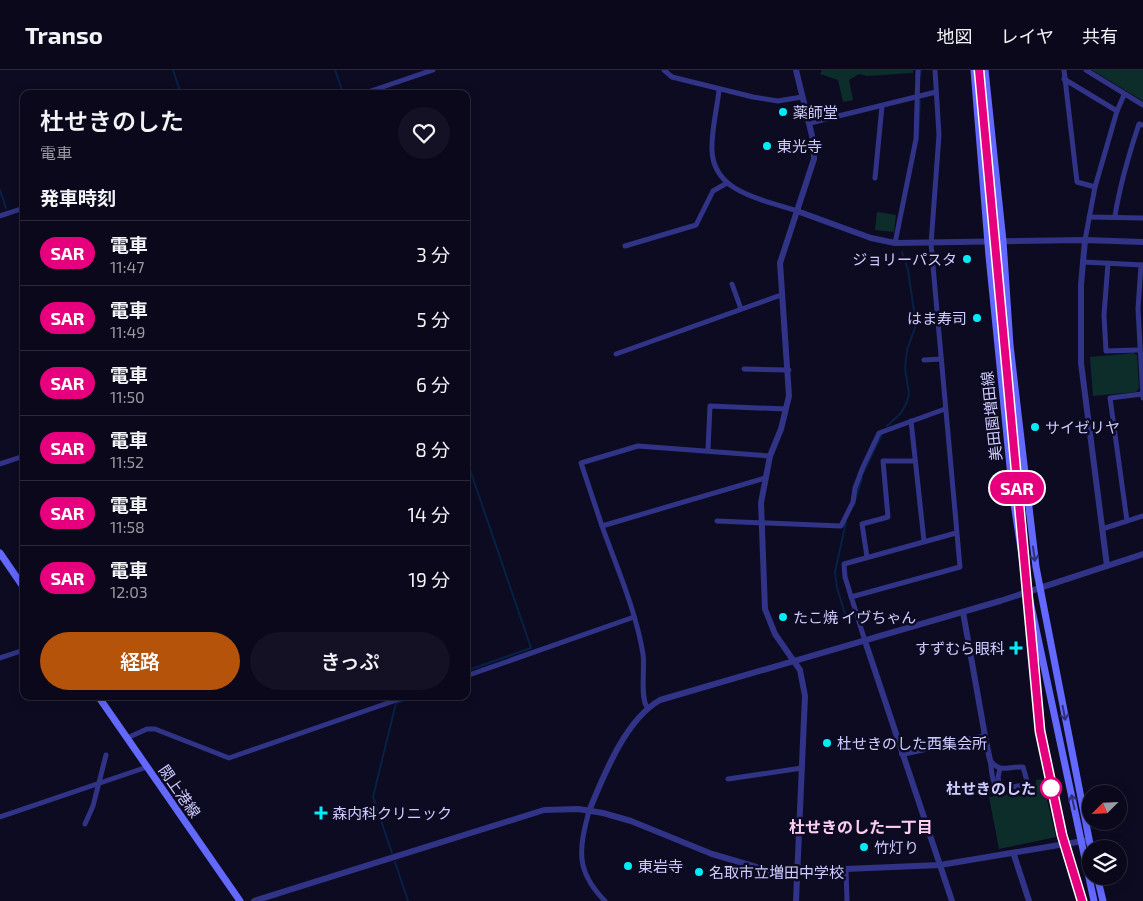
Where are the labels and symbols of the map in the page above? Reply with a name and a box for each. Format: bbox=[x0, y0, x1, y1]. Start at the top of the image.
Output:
place label: 薬師堂 bbox=[793, 103, 838, 121]
marker: 薬師堂 bbox=[777, 106, 789, 118]
place label: 東光寺 bbox=[777, 137, 822, 155]
marker: 東光寺 bbox=[761, 140, 773, 152]
place label: ジョリーパスタ bbox=[852, 250, 957, 268]
marker: ジョリーパスタ bbox=[961, 253, 973, 265]
place label: はま寿司 bbox=[907, 309, 967, 327]
marker: はま寿司 bbox=[971, 312, 983, 324]
street label: 美田園増田線 bbox=[977, 370, 1005, 462]
place label: サイゼリヤ bbox=[1045, 418, 1120, 436]
marker: サイゼリヤ bbox=[1029, 421, 1041, 433]
line badge: SAR bbox=[988, 472, 1046, 504]
one-way arrow bbox=[1029, 545, 1039, 561]
place label: たこ焼 イヴちゃん bbox=[793, 608, 916, 626]
marker: たこ焼 イヴちゃん bbox=[777, 611, 789, 623]
place label: すずむら眼科 bbox=[915, 639, 1005, 657]
marker: すずむら眼科 bbox=[1009, 641, 1023, 655]
one-way arrow bbox=[1060, 705, 1070, 721]
place label: 杜せきのした西集会所 bbox=[837, 734, 987, 752]
marker: 杜せきのした西集会所 bbox=[821, 737, 833, 749]
street label: 閖上港線 bbox=[155, 761, 205, 821]
marker: 杜せきのした bbox=[1040, 777, 1062, 799]
place label: 杜せきのした bbox=[946, 779, 1036, 797]
north arrow bbox=[1082, 785, 1128, 830]
one-way arrow bbox=[1067, 794, 1077, 810]
place label: 森内科クリニック bbox=[332, 804, 452, 822]
marker: 森内科クリニック bbox=[314, 806, 328, 820]
district label: 杜せきのした一丁目 bbox=[789, 817, 933, 836]
place label: 竹灯り bbox=[874, 838, 919, 856]
marker: 竹灯り bbox=[858, 841, 870, 853]
place label: 東岩寺 bbox=[638, 857, 683, 875]
marker: 東岩寺 bbox=[622, 860, 634, 872]
place label: 名取市立増田中学校 bbox=[709, 863, 844, 881]
marker: 名取市立増田中学校 bbox=[693, 866, 705, 878]

